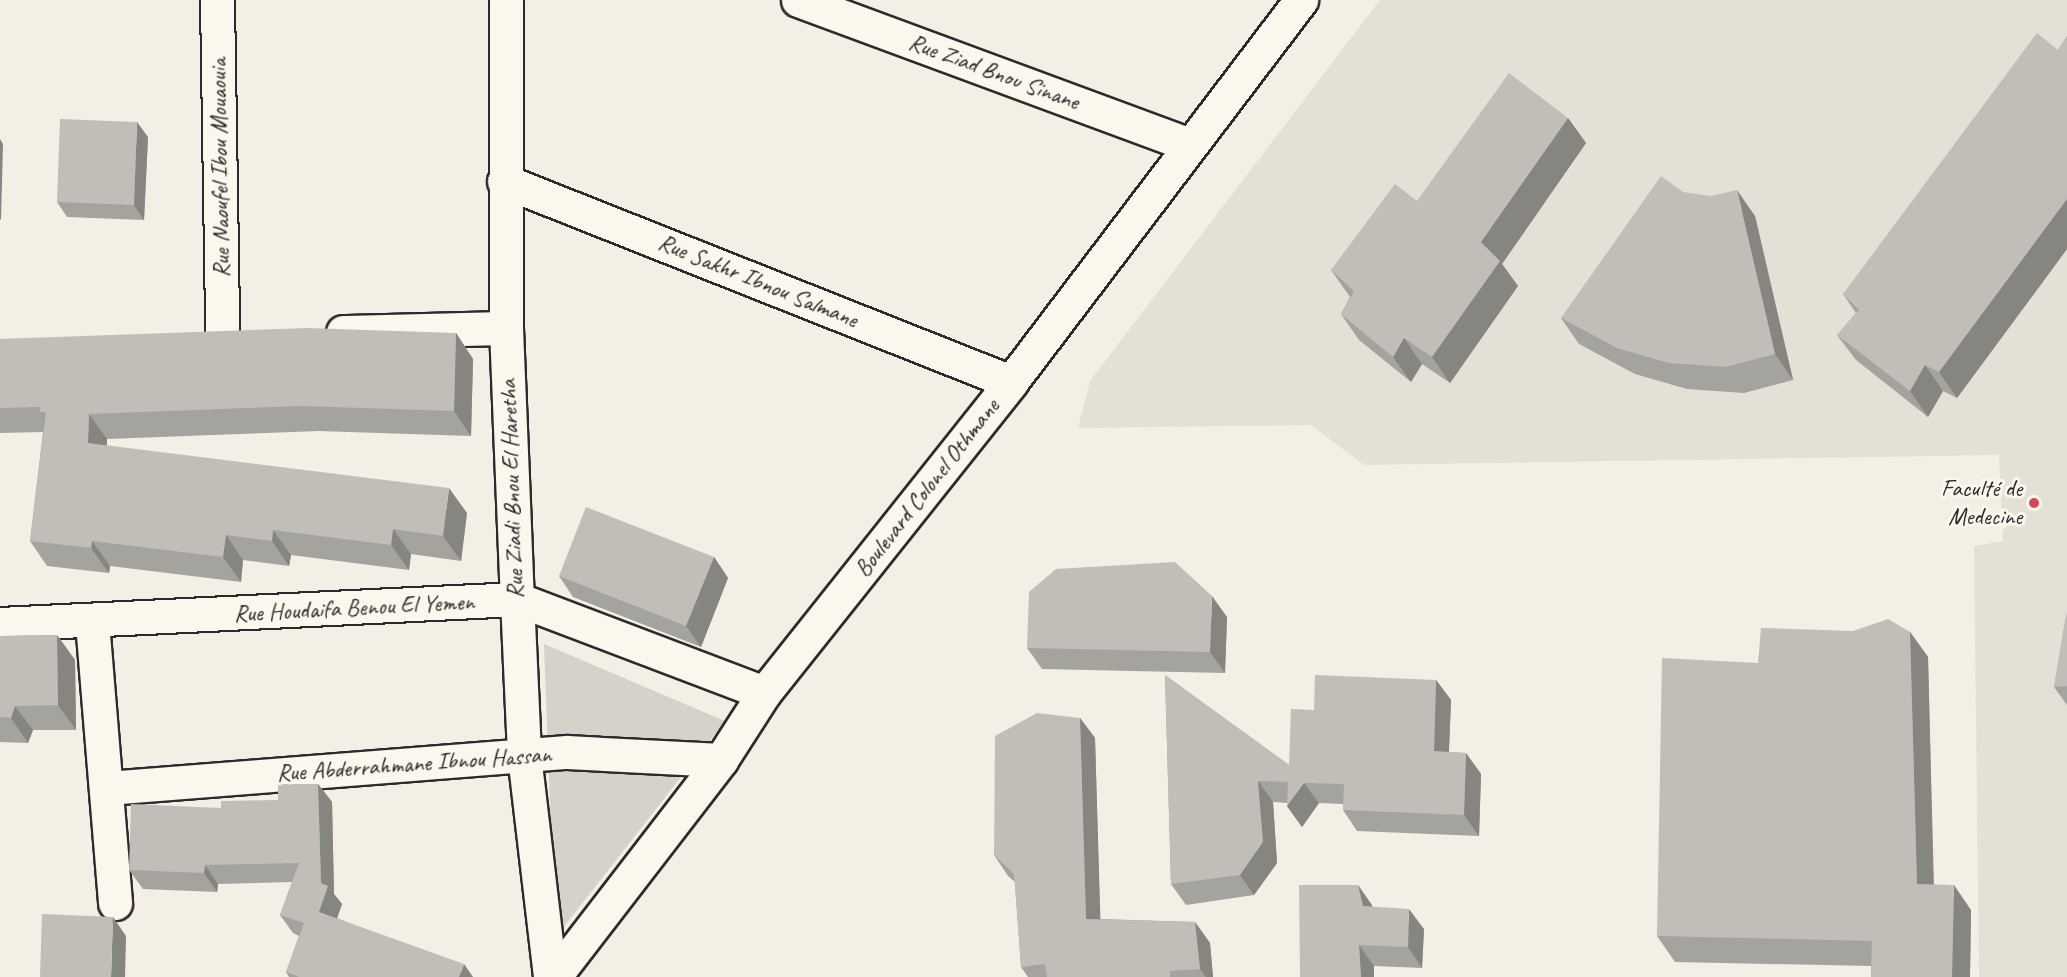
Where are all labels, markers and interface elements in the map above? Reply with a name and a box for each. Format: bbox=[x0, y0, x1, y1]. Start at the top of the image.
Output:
street label: Rue Ziad Bnou Sinane bbox=[905, 28, 1083, 116]
street label: Rue Naoufel Ibou Mouaouia bbox=[204, 57, 236, 279]
street label: Rue Sakhr Ibnou Salmane bbox=[653, 228, 863, 334]
street label: Rue Ziadi Bnou El Haretha bbox=[494, 379, 530, 599]
street label: Boulevard Colonel Othmane bbox=[848, 393, 1006, 583]
place label: Faculté de Medecine bbox=[1941, 475, 2022, 531]
marker: Faculté de Medecine bbox=[2027, 496, 2041, 510]
street label: Rue Houdaifa Benou El Yemen bbox=[234, 587, 474, 629]
street label: Rue Abderrahmane Ibnou Hassan bbox=[276, 740, 552, 788]

